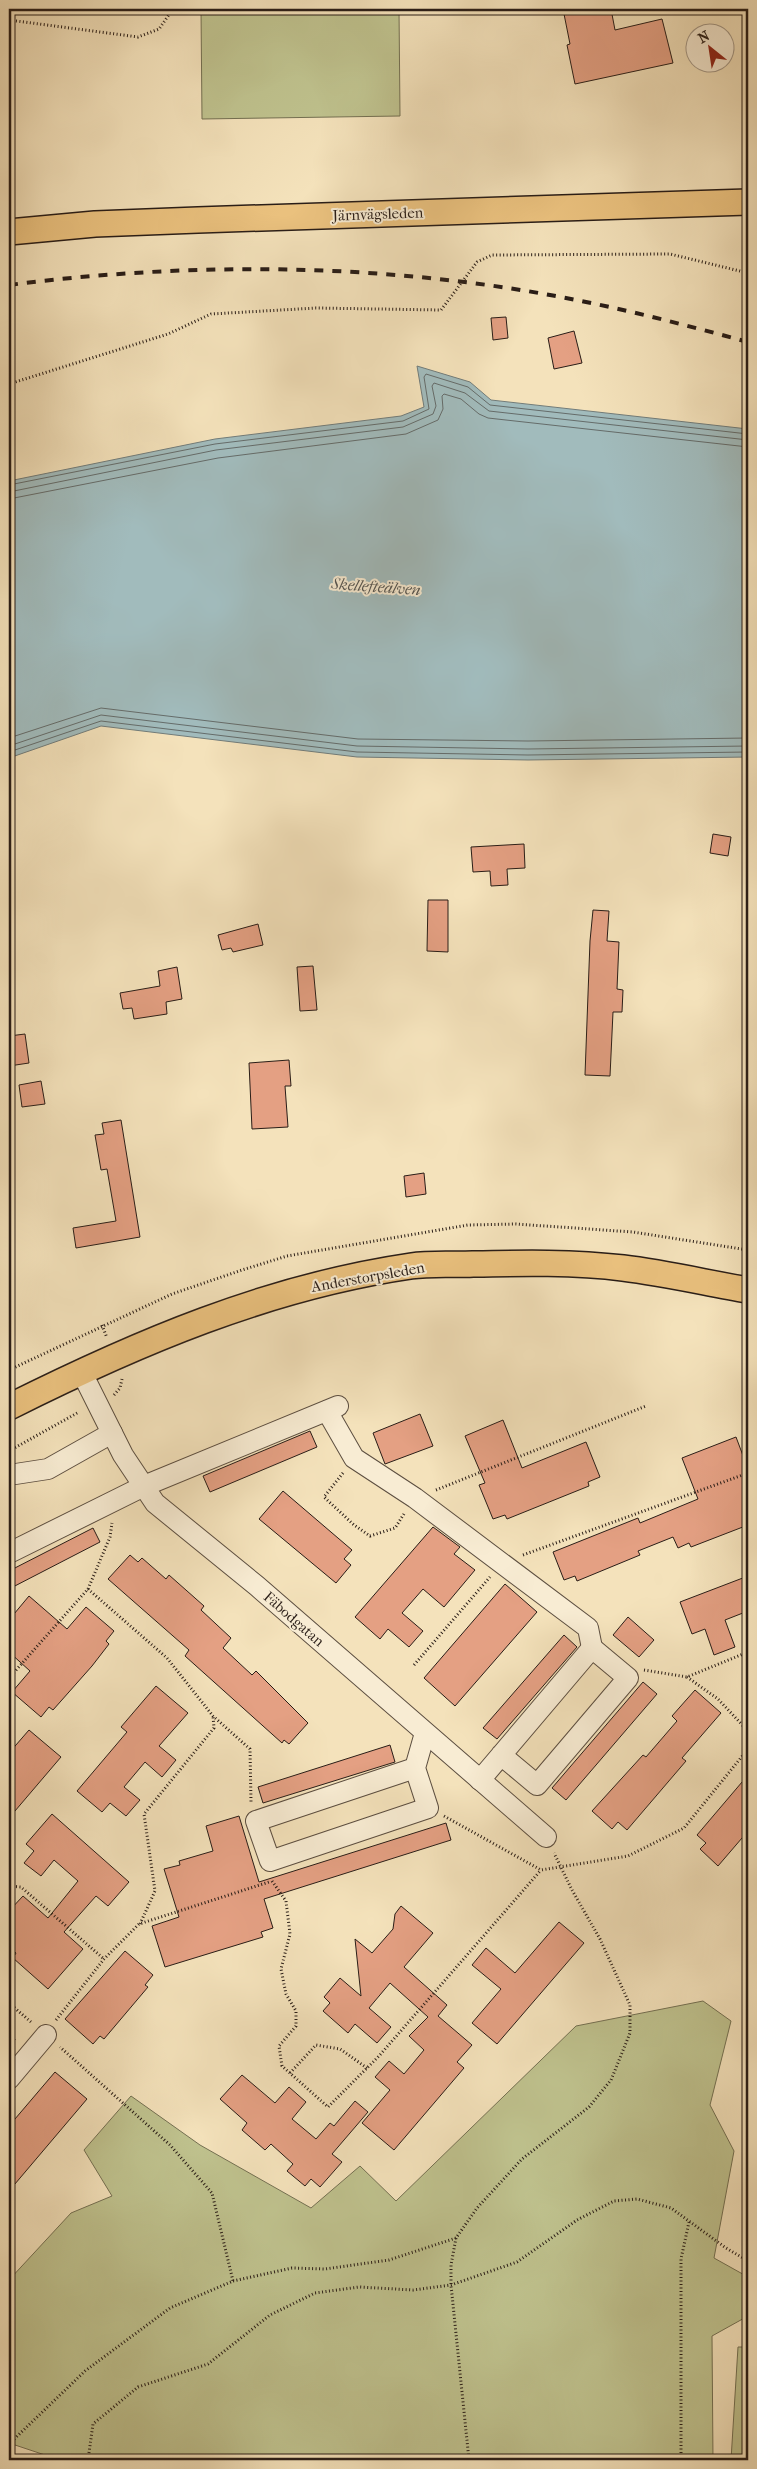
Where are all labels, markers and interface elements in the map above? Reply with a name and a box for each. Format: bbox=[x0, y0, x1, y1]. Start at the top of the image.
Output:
north arrow bbox=[684, 22, 734, 72]
text: N bbox=[695, 27, 713, 47]
street label: Järnvägsleden bbox=[331, 203, 424, 225]
water label: Skellefteälven bbox=[330, 574, 421, 599]
street label: Anderstorpsleden bbox=[309, 1258, 426, 1296]
street label: Fäbodgatan bbox=[260, 1588, 328, 1650]

